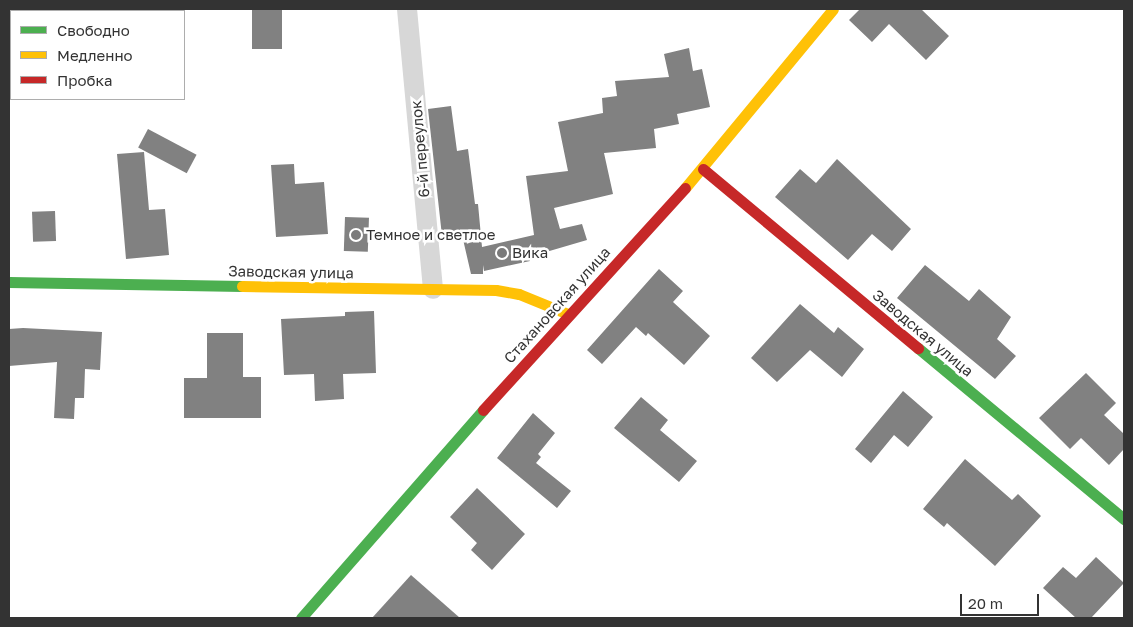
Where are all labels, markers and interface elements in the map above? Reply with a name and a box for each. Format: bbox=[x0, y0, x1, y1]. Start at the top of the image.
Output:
legend bbox=[10, 10, 185, 100]
text: Свободно bbox=[57, 21, 130, 39]
text: Медленно bbox=[57, 46, 133, 64]
text: Пробка bbox=[57, 71, 112, 89]
street label: 6-й переулок bbox=[407, 100, 433, 198]
place label: Темное и светлое bbox=[366, 226, 495, 244]
marker: Темное и светлое bbox=[350, 229, 362, 241]
street label: Стахановская улица bbox=[500, 243, 614, 367]
place label: Вика bbox=[512, 244, 548, 262]
marker: Вика bbox=[496, 247, 508, 259]
street label: Заводская улица bbox=[228, 262, 354, 282]
street label: Заводская улица bbox=[869, 286, 977, 380]
scale bar bbox=[963, 584, 1042, 616]
text: 20 m bbox=[968, 594, 1003, 612]

